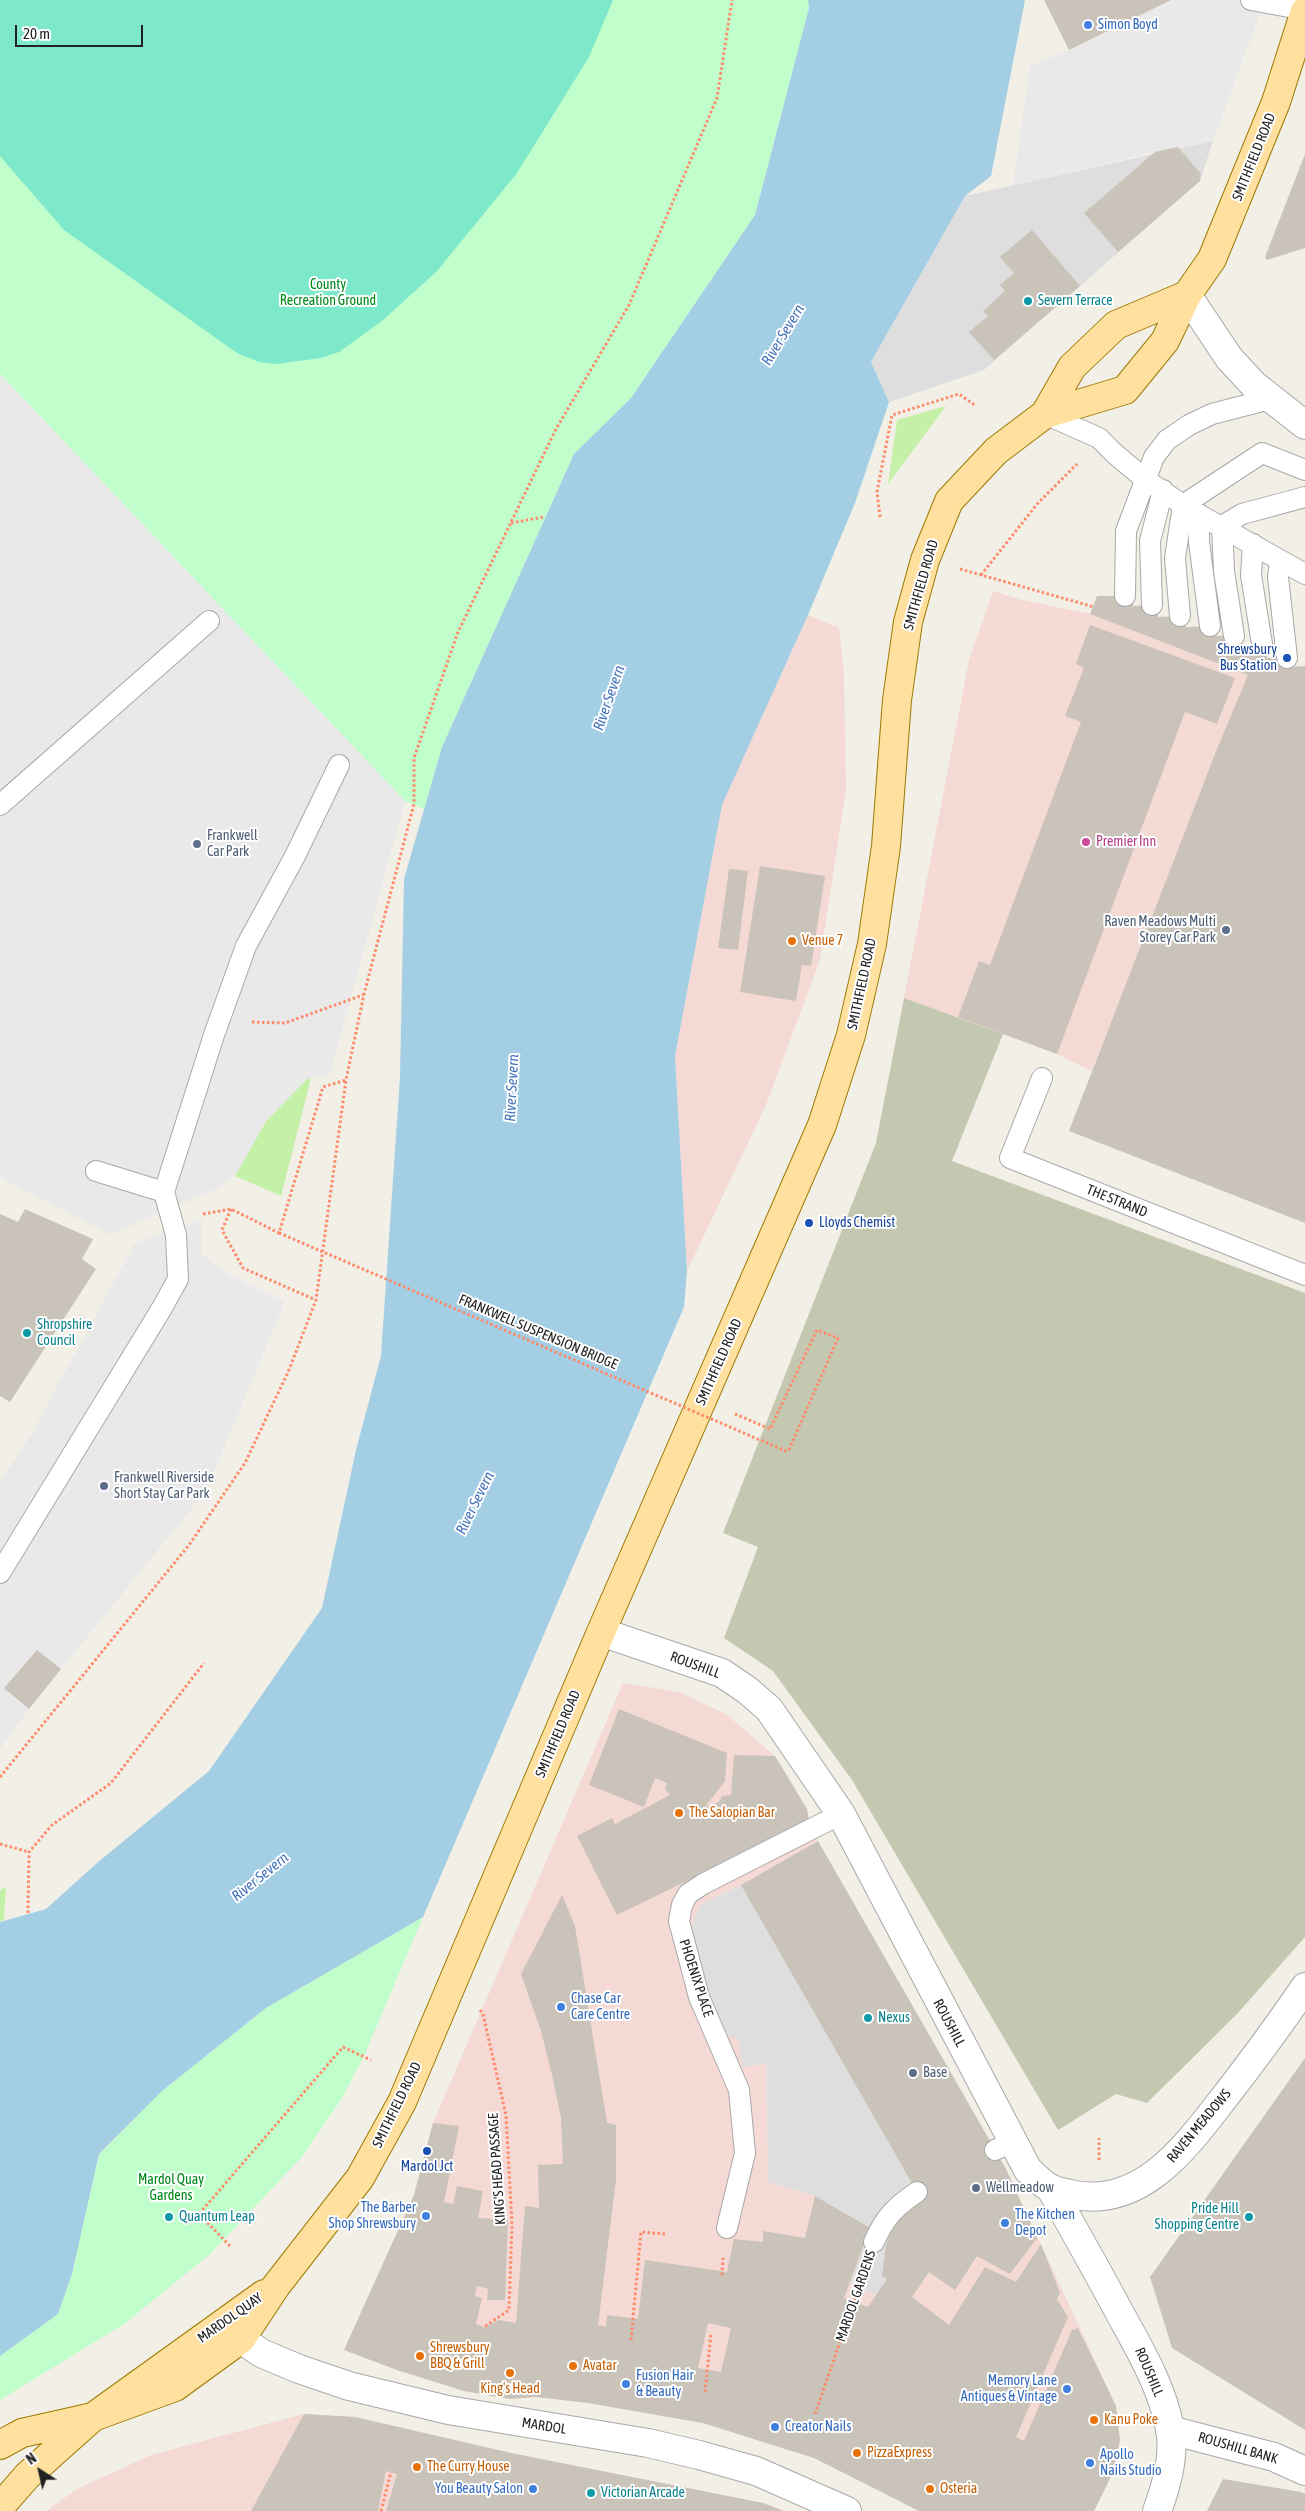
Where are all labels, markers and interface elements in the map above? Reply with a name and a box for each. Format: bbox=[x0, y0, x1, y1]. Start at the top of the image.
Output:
scale bar bbox=[18, 15, 145, 47]
place label: Simon Boyd bbox=[1098, 17, 1158, 33]
marker: Simon Boyd bbox=[1082, 19, 1094, 31]
text: 20 m bbox=[23, 25, 50, 42]
street label: SMITHFIELD ROAD bbox=[1229, 111, 1279, 203]
park label: County Recreation Ground bbox=[280, 277, 376, 310]
place label: Severn Terrace bbox=[1038, 293, 1113, 309]
marker: Severn Terrace bbox=[1022, 295, 1034, 307]
water label: River Severn bbox=[758, 301, 808, 369]
street label: SMITHFIELD ROAD bbox=[900, 538, 942, 632]
place label: Shrewsbury Bus Station bbox=[1217, 642, 1277, 674]
marker: Shrewsbury Bus Station bbox=[1281, 652, 1293, 664]
water label: River Severn bbox=[589, 663, 629, 733]
place label: Frankwell Car Park bbox=[207, 828, 258, 860]
place label: Premier Inn bbox=[1096, 834, 1156, 850]
marker: Premier Inn bbox=[1080, 836, 1092, 848]
marker: Frankwell Car Park bbox=[191, 838, 203, 850]
place label: Raven Meadows Multi Storey Car Park bbox=[1104, 914, 1216, 946]
marker: Raven Meadows Multi Storey Car Park bbox=[1220, 924, 1232, 936]
place label: Venue 7 bbox=[802, 933, 843, 949]
marker: Venue 7 bbox=[786, 935, 798, 947]
street label: SMITHFIELD ROAD bbox=[844, 937, 880, 1031]
water label: River Severn bbox=[501, 1054, 523, 1122]
street label: THE STRAND bbox=[1084, 1181, 1150, 1221]
place label: Lloyds Chemist bbox=[819, 1215, 895, 1231]
marker: Lloyds Chemist bbox=[803, 1217, 815, 1229]
street label: FRANKWELL SUSPENSION BRIDGE bbox=[456, 1291, 620, 1373]
street label: SMITHFIELD ROAD bbox=[692, 1316, 746, 1408]
place label: Shropshire Council bbox=[37, 1317, 92, 1350]
marker: Shropshire Council bbox=[21, 1327, 33, 1339]
water label: River Severn bbox=[452, 1469, 498, 1537]
place label: Frankwell Riverside Short Stay Car Park bbox=[114, 1470, 214, 1502]
marker: Frankwell Riverside Short Stay Car Park bbox=[98, 1480, 110, 1492]
street label: ROUSHILL bbox=[668, 1648, 722, 1682]
street label: SMITHFIELD ROAD bbox=[532, 1688, 584, 1780]
place label: The Salopian Bar bbox=[689, 1805, 775, 1821]
marker: The Salopian Bar bbox=[673, 1807, 685, 1819]
water label: River Severn bbox=[228, 1849, 292, 1905]
street label: PHOENIX PLACE bbox=[676, 1937, 716, 2019]
place label: Chase Car Care Centre bbox=[571, 1991, 630, 2024]
street label: ROUSHILL bbox=[929, 1996, 969, 2050]
marker: Chase Car Care Centre bbox=[555, 2001, 567, 2013]
place label: Nexus bbox=[878, 2010, 910, 2026]
marker: Nexus bbox=[862, 2012, 874, 2024]
street label: SMITHFIELD ROAD bbox=[369, 2059, 425, 2151]
place label: Base bbox=[923, 2065, 947, 2081]
marker: Base bbox=[907, 2067, 919, 2079]
street label: RAVEN MEADOWS bbox=[1163, 2086, 1235, 2166]
street label: KING'S HEAD PASSAGE bbox=[485, 2113, 509, 2225]
marker: Mardol Jct bbox=[421, 2145, 433, 2157]
place label: Mardol Jct bbox=[401, 2159, 453, 2175]
park label: Mardol Quay Gardens bbox=[138, 2172, 204, 2204]
place label: Wellmeadow bbox=[986, 2180, 1054, 2196]
marker: Wellmeadow bbox=[970, 2182, 982, 2194]
place label: The Barber Shop Shrewsbury bbox=[329, 2200, 416, 2232]
place label: Pride Hill Shopping Centre bbox=[1155, 2201, 1239, 2234]
place label: The Kitchen Depot bbox=[1015, 2207, 1075, 2240]
place label: Quantum Leap bbox=[179, 2209, 255, 2225]
marker: The Barber Shop Shrewsbury bbox=[420, 2210, 432, 2222]
marker: Quantum Leap bbox=[163, 2211, 175, 2223]
marker: Pride Hill Shopping Centre bbox=[1243, 2211, 1255, 2223]
marker: The Kitchen Depot bbox=[999, 2217, 1011, 2229]
street label: MARDOL GARDENS bbox=[832, 2248, 880, 2344]
street label: MARDOL QUAY bbox=[194, 2289, 266, 2347]
place label: Shrewsbury BBQ & Grill bbox=[430, 2340, 490, 2372]
street label: ROUSHILL bbox=[1131, 2345, 1167, 2399]
marker: Shrewsbury BBQ & Grill bbox=[414, 2350, 426, 2362]
place label: Avatar bbox=[583, 2358, 617, 2374]
marker: Avatar bbox=[567, 2360, 579, 2372]
marker: King's Head bbox=[504, 2367, 516, 2379]
place label: Fusion Hair & Beauty bbox=[636, 2368, 694, 2400]
place label: Memory Lane Antiques & Vintage bbox=[961, 2373, 1057, 2406]
marker: Fusion Hair & Beauty bbox=[620, 2378, 632, 2390]
place label: King's Head bbox=[480, 2381, 540, 2397]
marker: Memory Lane Antiques & Vintage bbox=[1061, 2383, 1073, 2395]
place label: Kanu Poke bbox=[1104, 2412, 1158, 2428]
street label: MARDOL bbox=[521, 2414, 567, 2438]
marker: Kanu Poke bbox=[1088, 2414, 1100, 2426]
place label: Creator Nails bbox=[785, 2419, 851, 2435]
marker: Creator Nails bbox=[769, 2421, 781, 2433]
street label: ROUSHILL BANK bbox=[1196, 2429, 1280, 2467]
place label: PizzaExpress bbox=[867, 2445, 932, 2461]
north arrow bbox=[15, 2446, 65, 2496]
marker: PizzaExpress bbox=[851, 2447, 863, 2459]
place label: Apollo Nails Studio bbox=[1100, 2447, 1162, 2480]
text: N bbox=[23, 2450, 39, 2468]
marker: Apollo Nails Studio bbox=[1084, 2457, 1096, 2469]
place label: The Curry House bbox=[427, 2459, 510, 2475]
marker: The Curry House bbox=[411, 2461, 423, 2473]
place label: You Beauty Salon bbox=[435, 2481, 523, 2497]
place label: Osteria bbox=[940, 2481, 977, 2497]
marker: You Beauty Salon bbox=[527, 2483, 539, 2495]
marker: Osteria bbox=[924, 2483, 936, 2495]
place label: Victorian Arcade bbox=[601, 2485, 685, 2501]
marker: Victorian Arcade bbox=[585, 2487, 597, 2499]

